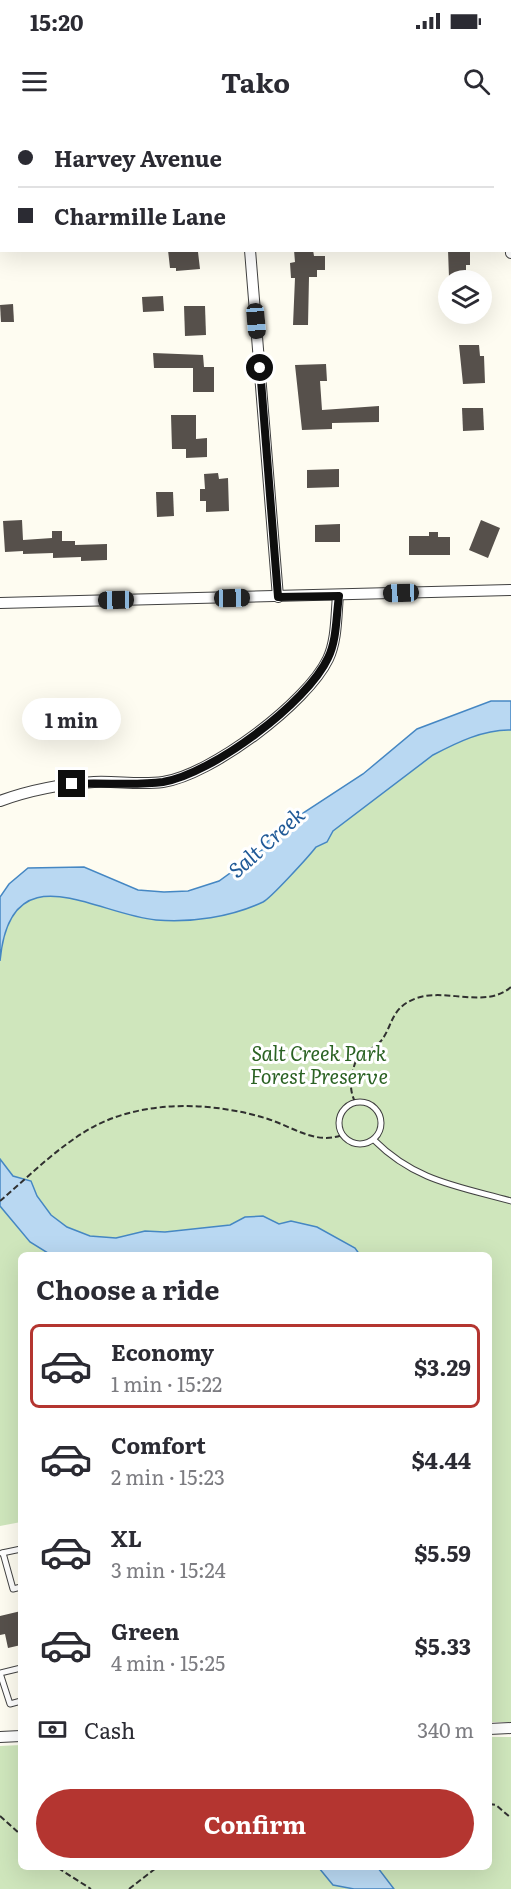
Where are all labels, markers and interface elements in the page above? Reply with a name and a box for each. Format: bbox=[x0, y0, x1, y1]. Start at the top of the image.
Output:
text: 15:20 bbox=[30, 5, 84, 38]
text: Tako bbox=[221, 61, 290, 101]
icon: menu bbox=[18, 65, 51, 98]
icon: search bbox=[460, 65, 493, 98]
text: Harvey Avenue bbox=[54, 141, 222, 174]
text: Charmille Lane bbox=[54, 199, 226, 232]
map controls bbox=[438, 270, 492, 324]
button: layers bbox=[438, 270, 492, 324]
car bbox=[245, 302, 267, 340]
route start bbox=[246, 354, 273, 381]
car bbox=[383, 583, 419, 603]
car bbox=[214, 589, 250, 607]
car bbox=[98, 591, 134, 609]
callout: 1 min bbox=[22, 697, 122, 739]
text: 1 min bbox=[45, 704, 98, 734]
route end bbox=[58, 770, 85, 797]
water label: Salt Creek bbox=[220, 798, 311, 884]
park label: Salt Creek Park Forest Preserve bbox=[250, 1037, 388, 1090]
text: Choose a ride bbox=[36, 1268, 219, 1308]
text: Economy bbox=[111, 1335, 214, 1368]
icon: car bbox=[39, 1339, 93, 1393]
text: $3.29 bbox=[414, 1350, 471, 1383]
text: 1 min · 15:22 bbox=[111, 1368, 222, 1398]
text: Comfort bbox=[111, 1428, 206, 1461]
icon: car bbox=[39, 1432, 93, 1486]
text: $4.44 bbox=[412, 1443, 471, 1476]
text: 2 min · 15:23 bbox=[111, 1461, 225, 1491]
text: XL bbox=[111, 1521, 142, 1554]
icon: car bbox=[39, 1525, 93, 1579]
text: $5.59 bbox=[414, 1536, 471, 1569]
text: 3 min · 15:24 bbox=[111, 1554, 226, 1584]
text: Green bbox=[111, 1614, 180, 1647]
icon: car bbox=[39, 1618, 93, 1672]
text: $5.33 bbox=[415, 1629, 471, 1662]
text: 4 min · 15:25 bbox=[111, 1647, 225, 1677]
icon: cash bbox=[36, 1713, 69, 1746]
text: Cash bbox=[84, 1713, 135, 1746]
text: 340 m bbox=[417, 1714, 474, 1744]
button: Confirm bbox=[36, 1789, 474, 1858]

